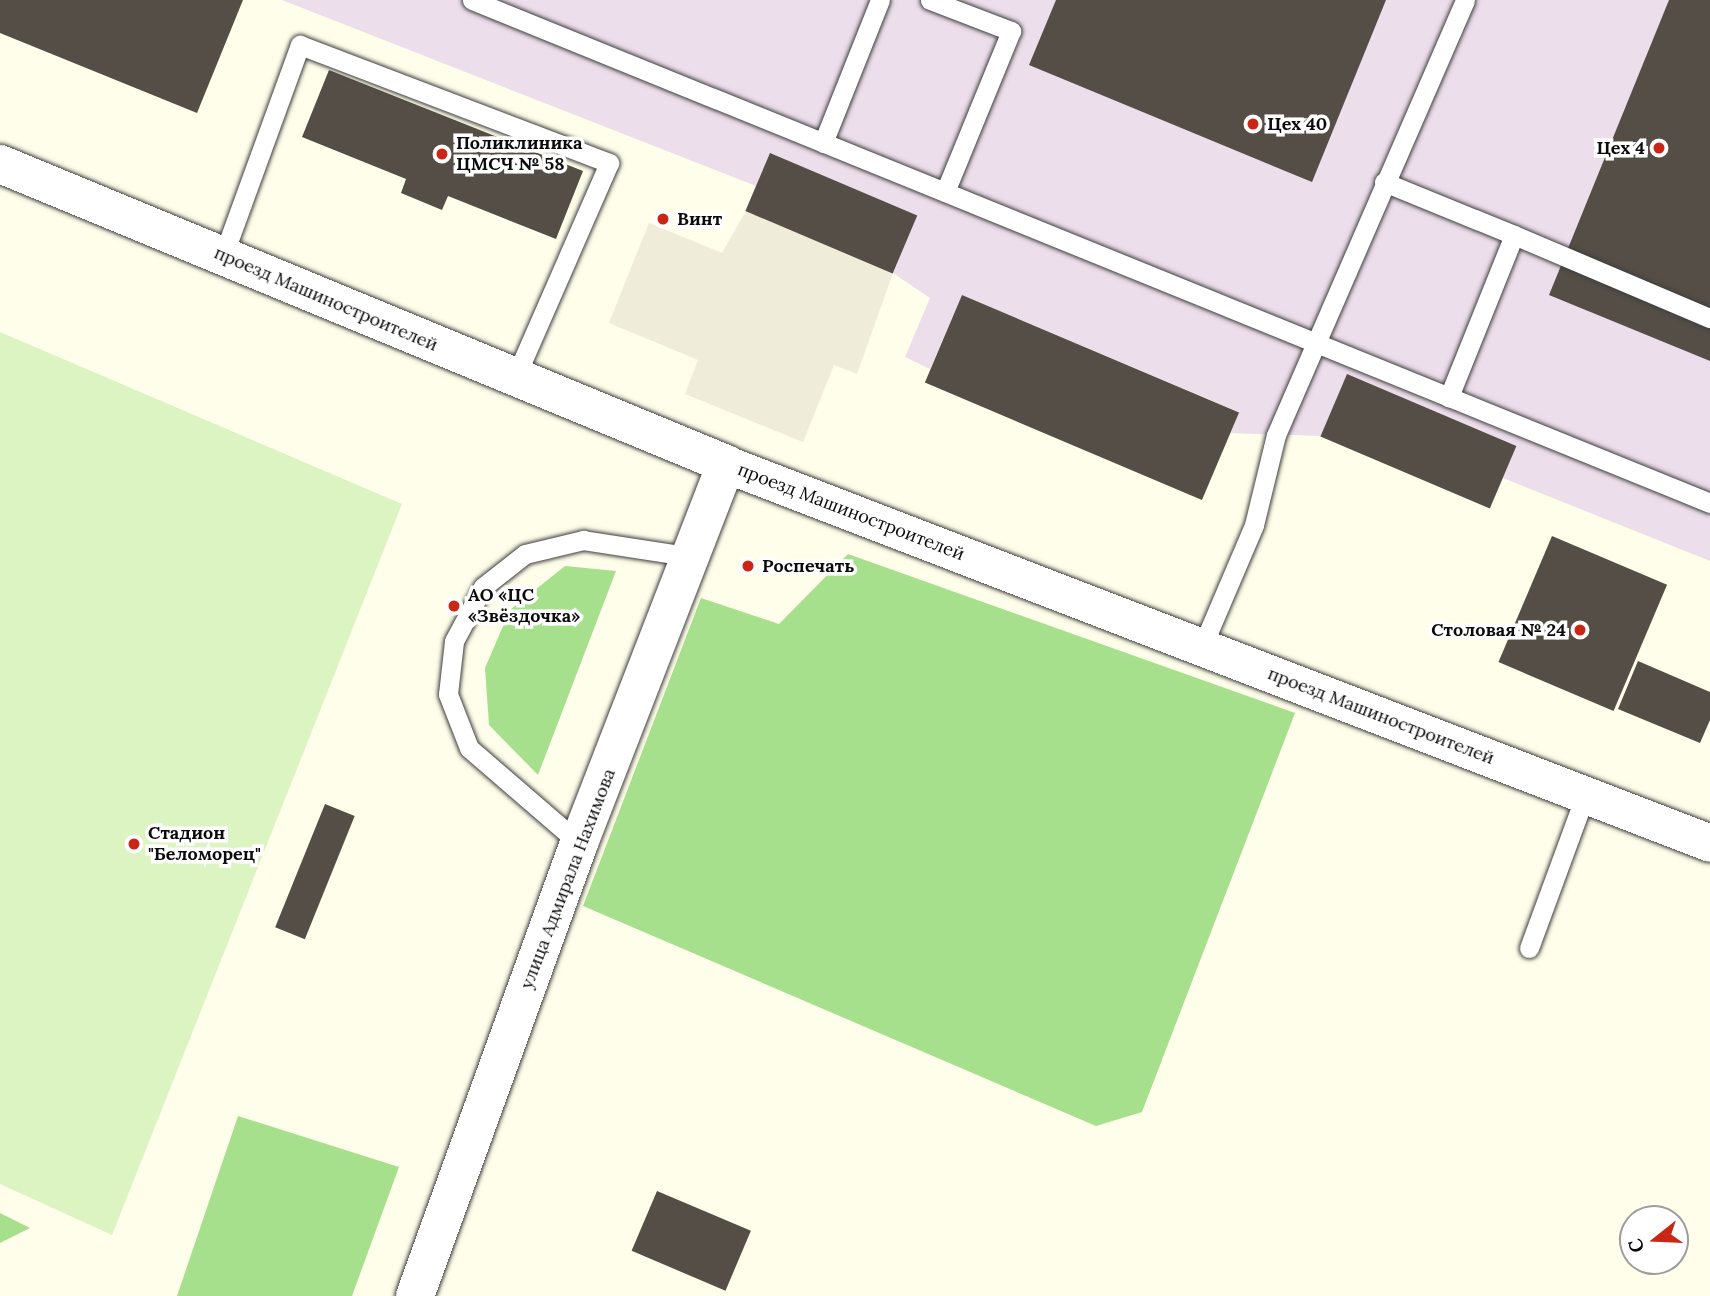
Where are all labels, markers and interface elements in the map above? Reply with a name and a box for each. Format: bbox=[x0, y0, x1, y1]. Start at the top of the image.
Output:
place label: Цех 40 bbox=[1267, 113, 1327, 135]
marker: Цех 40 bbox=[1245, 116, 1261, 132]
place label: Поликлиника ЦМСЧ № 58 bbox=[456, 133, 582, 176]
place label: Цех 4 bbox=[1596, 137, 1645, 159]
marker: Цех 4 bbox=[1651, 140, 1667, 156]
marker: Поликлиника ЦМСЧ № 58 bbox=[434, 146, 450, 162]
place label: Винт bbox=[677, 208, 722, 230]
marker: Винт bbox=[655, 211, 671, 227]
street label: проезд Машиностроителей bbox=[211, 242, 441, 356]
street label: проезд Машиностроителей bbox=[735, 459, 967, 565]
place label: Роспечать bbox=[762, 555, 854, 577]
marker: Роспечать bbox=[740, 558, 756, 574]
place label: АО «ЦС «Звёздочка» bbox=[468, 585, 580, 628]
marker: АО «ЦС «Звёздочка» bbox=[446, 598, 462, 614]
place label: Столовая № 24 bbox=[1431, 619, 1566, 641]
marker: Столовая № 24 bbox=[1572, 622, 1588, 638]
street label: проезд Машиностроителей bbox=[1265, 663, 1497, 769]
street label: улица Адмирала Нахимова bbox=[516, 766, 620, 992]
place label: Стадион "Беломорец" bbox=[148, 823, 261, 866]
marker: Стадион "Беломорец" bbox=[126, 836, 142, 852]
north arrow bbox=[1619, 1205, 1689, 1275]
text: С bbox=[1622, 1236, 1649, 1256]

